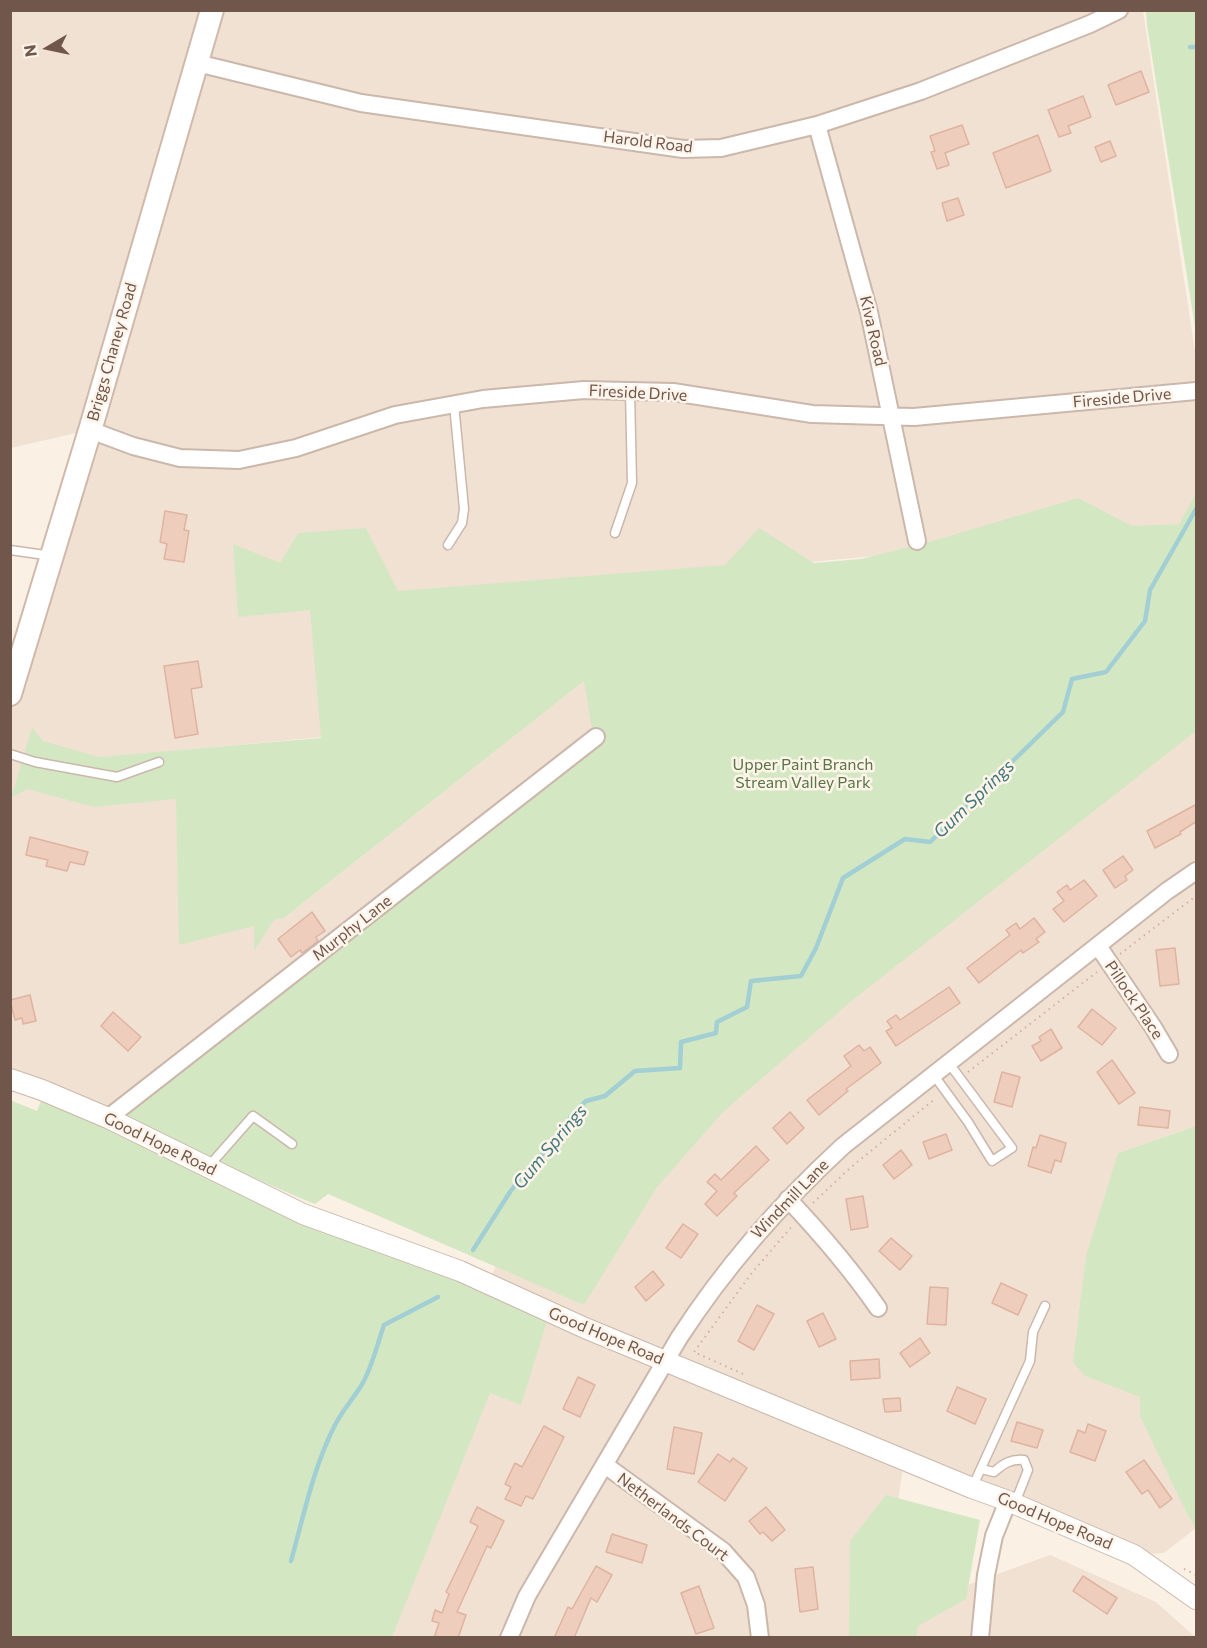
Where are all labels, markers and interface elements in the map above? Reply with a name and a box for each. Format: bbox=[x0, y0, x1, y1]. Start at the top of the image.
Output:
north arrow bbox=[18, 18, 78, 78]
text: N bbox=[19, 43, 40, 58]
street label: Harold Road bbox=[602, 127, 694, 157]
street label: Briggs Chaney Road bbox=[83, 281, 141, 423]
street label: Kiva Road bbox=[856, 294, 890, 368]
street label: Fireside Drive bbox=[588, 381, 688, 405]
street label: Fireside Drive bbox=[1072, 384, 1172, 412]
park label: Upper Paint Branch Stream Valley Park bbox=[733, 755, 873, 793]
water label: Gum Springs bbox=[929, 755, 1019, 843]
street label: Murphy Lane bbox=[308, 891, 396, 965]
street label: Pillock Place bbox=[1101, 957, 1167, 1043]
water label: Gum Springs bbox=[508, 1100, 592, 1194]
street label: Good Hope Road bbox=[100, 1108, 220, 1180]
street label: Windmill Lane bbox=[747, 1155, 833, 1243]
street label: Good Hope Road bbox=[546, 1303, 666, 1369]
street label: Netherlands Court bbox=[613, 1469, 733, 1565]
street label: Good Hope Road bbox=[995, 1488, 1115, 1554]

